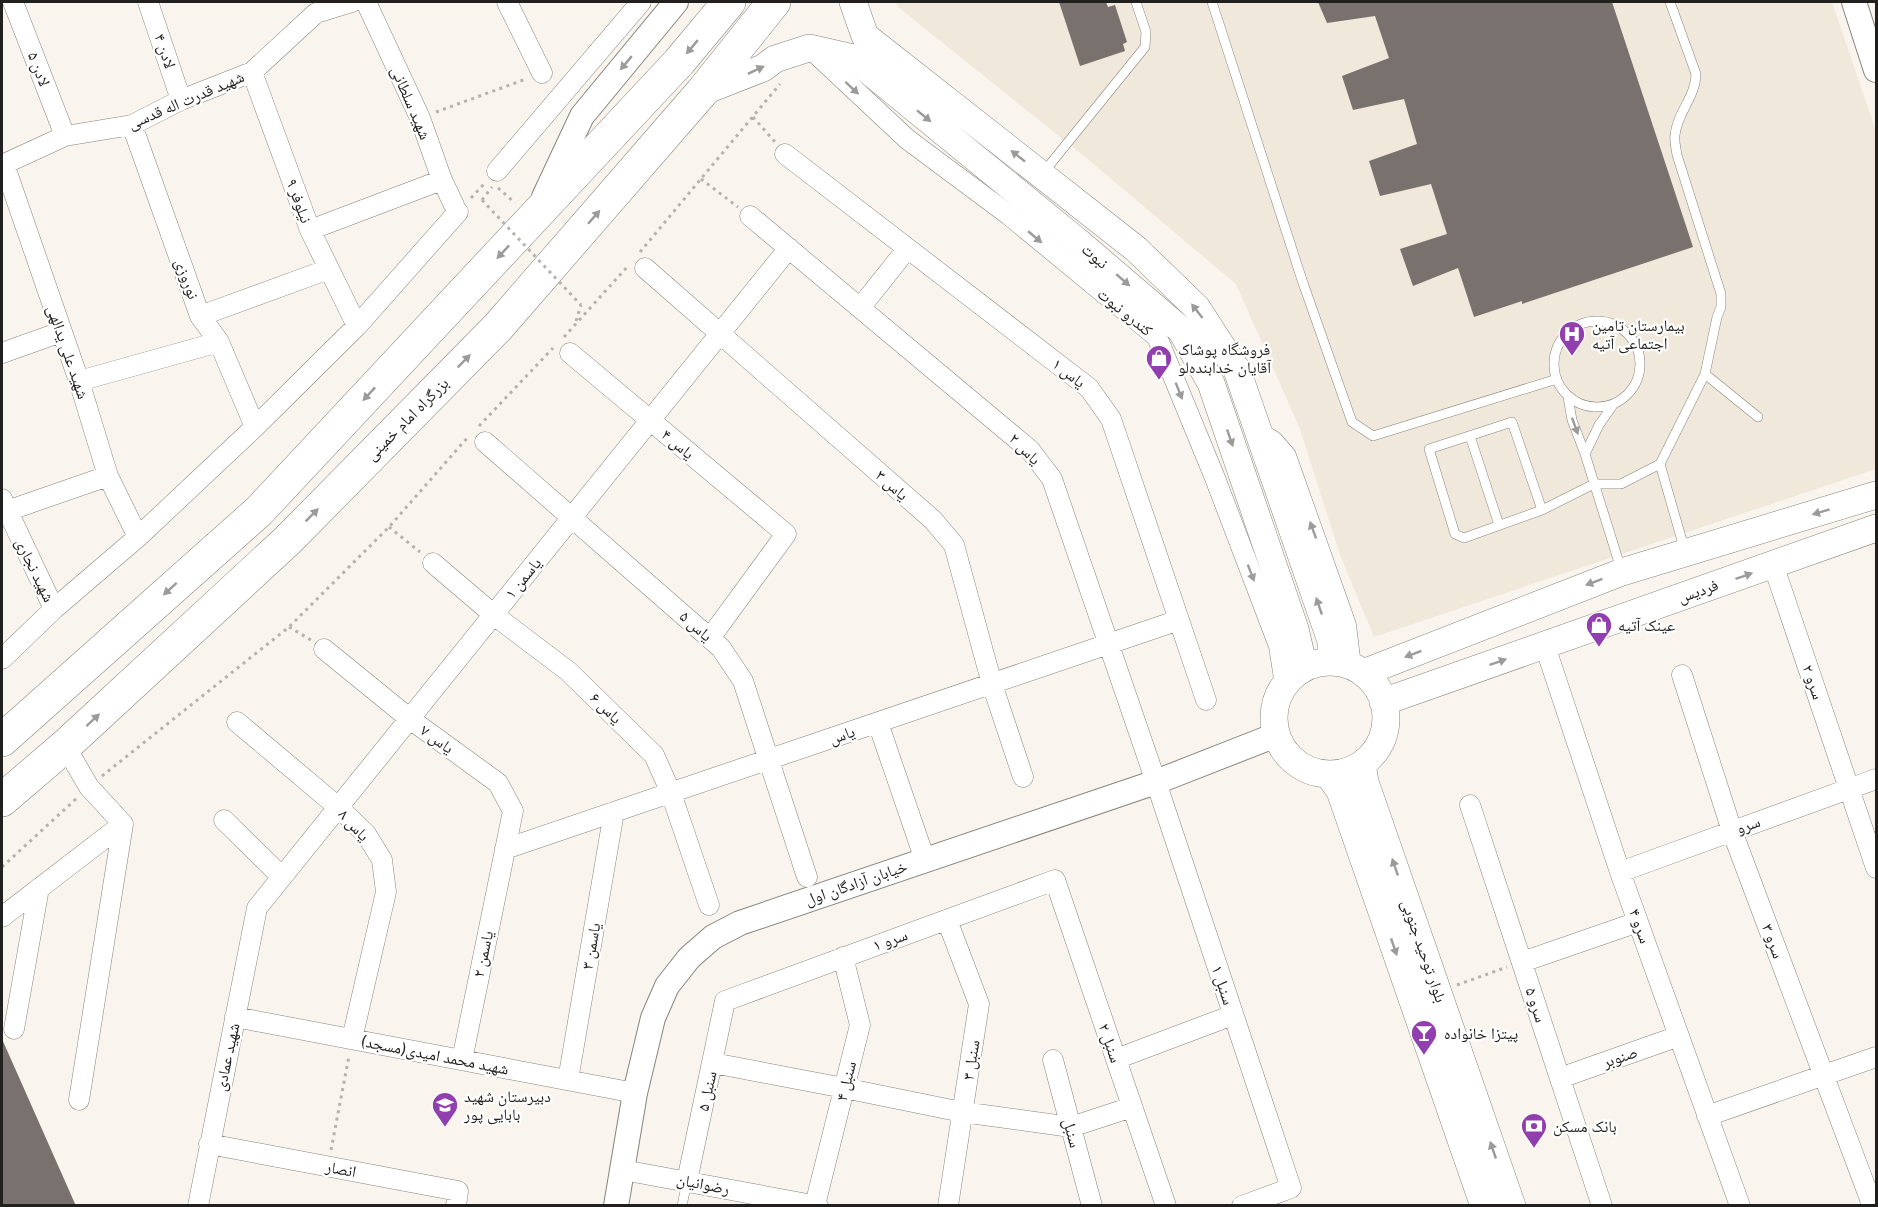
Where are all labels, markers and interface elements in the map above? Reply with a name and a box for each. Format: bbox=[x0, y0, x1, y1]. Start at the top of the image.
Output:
street label: لادن ۴ bbox=[149, 31, 180, 71]
one-way arrow bbox=[685, 39, 698, 55]
street label: لادن ۵ bbox=[23, 49, 54, 89]
one-way arrow bbox=[619, 55, 632, 71]
street label: شهید سلطانی bbox=[386, 63, 435, 143]
one-way arrow bbox=[748, 65, 766, 75]
street label: شهید قدرت اله قدسی bbox=[125, 67, 248, 134]
one-way arrow bbox=[845, 80, 859, 94]
one-way arrow bbox=[917, 110, 932, 122]
one-way arrow bbox=[1011, 151, 1026, 163]
street label: نیلوفر ۹ bbox=[282, 176, 316, 226]
one-way arrow bbox=[587, 210, 600, 225]
one-way arrow bbox=[1027, 230, 1042, 243]
street label: نبوت bbox=[1078, 239, 1112, 273]
one-way arrow bbox=[496, 245, 510, 259]
street label: نوروزی bbox=[170, 256, 203, 302]
one-way arrow bbox=[1116, 274, 1131, 287]
street label: کندرو نبوت bbox=[1094, 284, 1157, 340]
street label: شهید علی یدالهی bbox=[42, 303, 93, 402]
one-way arrow bbox=[1192, 303, 1204, 318]
place label: بیمارستان تامین اجتماعی آتیه bbox=[1592, 316, 1685, 354]
hospital icon: بیمارستان تامین اجتماعی آتیه bbox=[1557, 319, 1587, 357]
place label: فروشگاه پوشاک آقایان خدابنده‌لو bbox=[1178, 340, 1272, 378]
shop icon: فروشگاه پوشاک آقایان خدابنده‌لو bbox=[1144, 343, 1174, 381]
street label: یاس ۱ bbox=[1048, 354, 1089, 393]
one-way arrow bbox=[456, 355, 470, 369]
street label: بزرگراه امام خمینی bbox=[362, 374, 453, 465]
one-way arrow bbox=[1175, 382, 1184, 400]
one-way arrow bbox=[362, 386, 376, 401]
one-way arrow bbox=[1570, 417, 1580, 435]
street label: یاس ۴ bbox=[657, 425, 698, 464]
street label: یاس ۲ bbox=[1005, 429, 1045, 469]
one-way arrow bbox=[1225, 429, 1235, 447]
street label: یاس ۳ bbox=[871, 466, 912, 505]
one-way arrow bbox=[305, 508, 319, 523]
one-way arrow bbox=[1812, 508, 1830, 517]
one-way arrow bbox=[1307, 521, 1317, 539]
street label: شهید نجاری bbox=[10, 535, 59, 606]
street label: یاسمن ۱ bbox=[501, 554, 546, 603]
one-way arrow bbox=[1246, 564, 1256, 582]
one-way arrow bbox=[1735, 570, 1753, 580]
street label: فردیس bbox=[1675, 575, 1721, 608]
one-way arrow bbox=[1585, 577, 1603, 587]
one-way arrow bbox=[163, 582, 178, 595]
one-way arrow bbox=[1314, 597, 1324, 615]
street label: یاس ۵ bbox=[675, 607, 716, 646]
shop icon: عینک آتیه bbox=[1584, 610, 1614, 648]
place label: عینک آتیه bbox=[1618, 616, 1675, 635]
one-way arrow bbox=[1404, 649, 1422, 659]
one-way arrow bbox=[1489, 656, 1507, 666]
street label: سرو ۲ bbox=[1798, 662, 1828, 702]
street label: یاس ۶ bbox=[585, 688, 626, 728]
one-way arrow bbox=[85, 714, 100, 727]
street label: یاس ۷ bbox=[416, 720, 457, 758]
street label: یاس bbox=[827, 722, 858, 749]
street label: یاس ۸ bbox=[334, 805, 374, 846]
street label: سرو bbox=[1733, 812, 1763, 838]
street label: خیابان آزادگان اول bbox=[802, 857, 910, 910]
one-way arrow bbox=[1389, 858, 1399, 876]
street label: بلوار توحید جنوبی bbox=[1397, 897, 1451, 1005]
street label: سرو ۴ bbox=[1625, 906, 1655, 946]
street label: یاسمن ۳ bbox=[578, 921, 605, 971]
street label: سرو ۳ bbox=[1758, 921, 1788, 961]
street label: سرو ۱ bbox=[870, 925, 910, 955]
street label: یاسمن ۲ bbox=[469, 929, 498, 979]
one-way arrow bbox=[1390, 938, 1399, 956]
street label: سنبل ۱ bbox=[1207, 963, 1238, 1007]
street label: سرو ۵ bbox=[1521, 985, 1551, 1025]
bar icon: پیتزا خانواده bbox=[1409, 1018, 1439, 1056]
street label: شهید عمادی bbox=[211, 1021, 244, 1093]
street label: سنبل ۲ bbox=[1093, 1021, 1126, 1066]
place label: پیتزا خانواده bbox=[1444, 1024, 1519, 1043]
street label: (مسجد)شهید محمد امیدی bbox=[359, 1031, 511, 1080]
street label: سنبل ۳ bbox=[958, 1039, 985, 1082]
street label: صنوبر bbox=[1599, 1042, 1640, 1072]
street label: سنبل ۴ bbox=[832, 1059, 861, 1103]
street label: سنبل ۵ bbox=[694, 1069, 721, 1113]
place label: دبیرستان شهید بابایی پور bbox=[463, 1087, 551, 1125]
school or university icon: دبیرستان شهید بابایی پور bbox=[430, 1090, 460, 1128]
bank icon: بانک مسکن bbox=[1519, 1111, 1549, 1149]
street label: سنبل bbox=[1058, 1116, 1085, 1150]
place label: بانک مسکن bbox=[1553, 1117, 1617, 1137]
one-way arrow bbox=[1488, 1141, 1498, 1159]
street label: انصار bbox=[323, 1157, 358, 1181]
street label: رضوانیان bbox=[675, 1170, 731, 1199]

